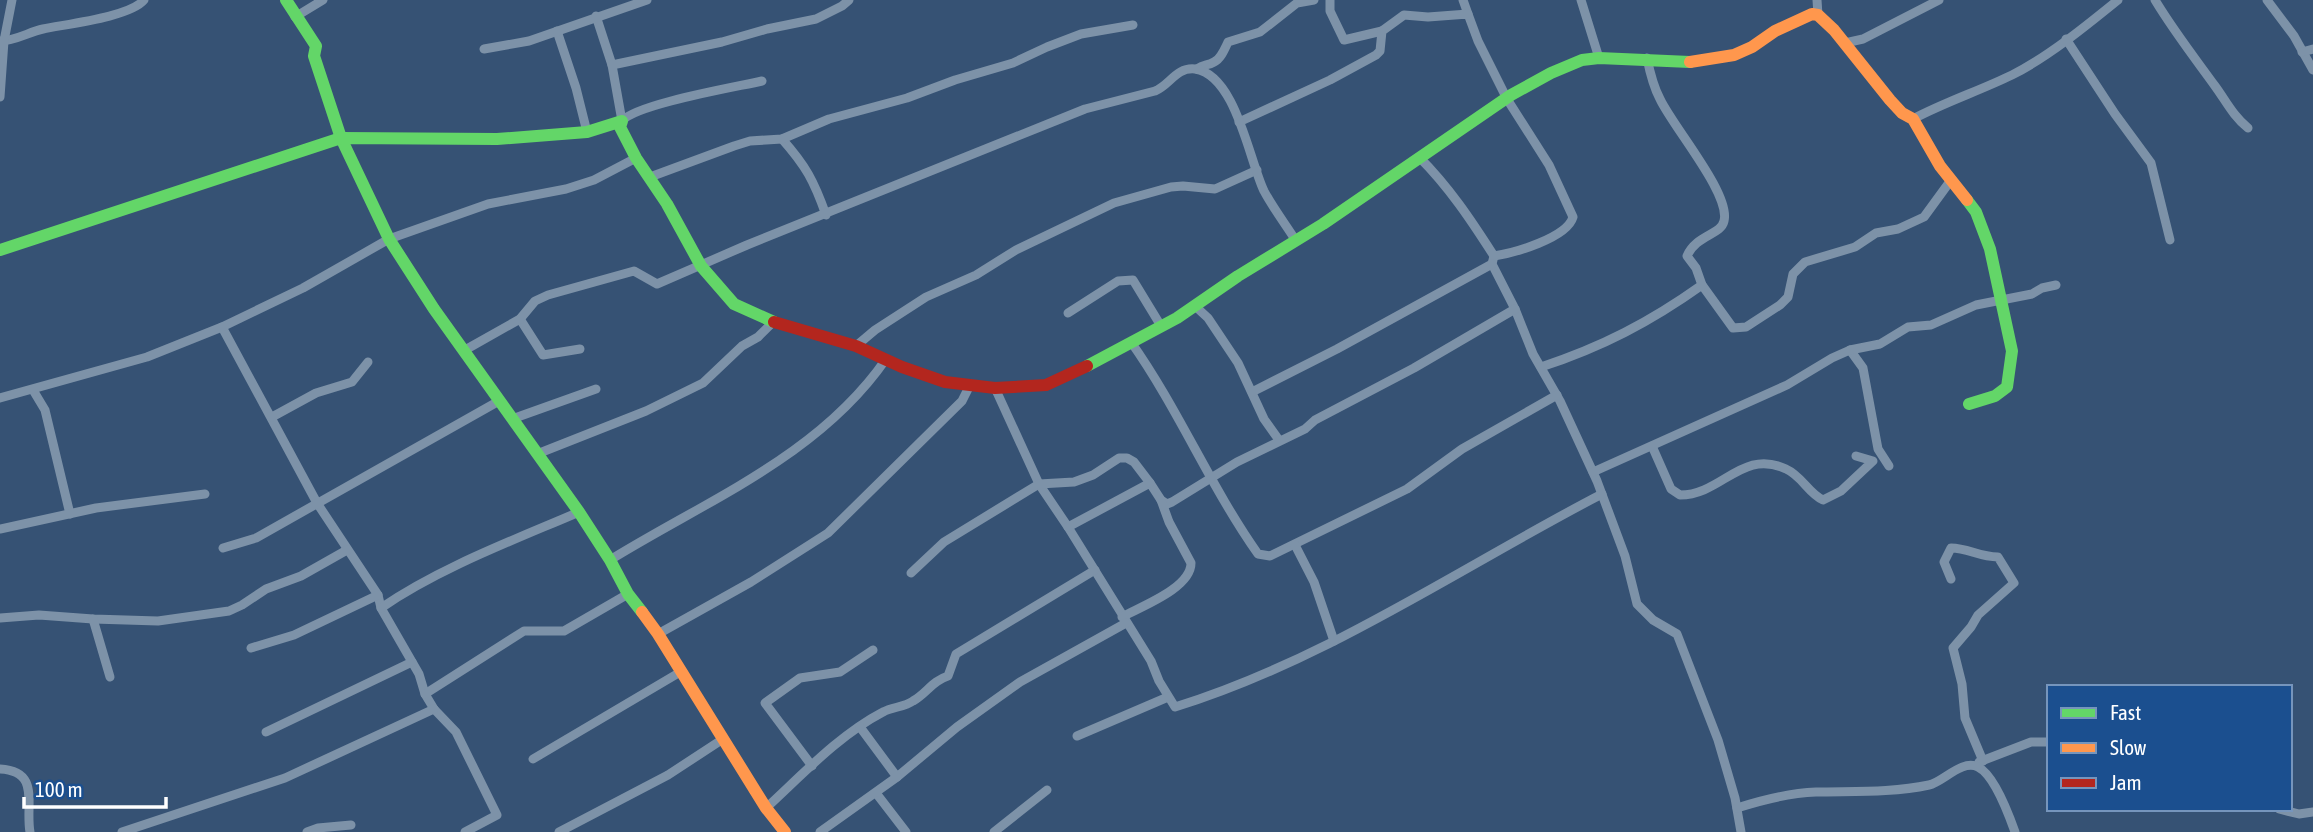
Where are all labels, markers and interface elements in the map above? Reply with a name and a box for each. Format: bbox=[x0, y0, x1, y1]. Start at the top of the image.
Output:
legend bbox=[2047, 685, 2292, 811]
text: Fast bbox=[2110, 700, 2141, 724]
text: Slow bbox=[2110, 735, 2147, 759]
scale bar bbox=[24, 766, 166, 810]
text: Jam bbox=[2110, 770, 2142, 794]
text: 100 m bbox=[35, 777, 83, 801]

